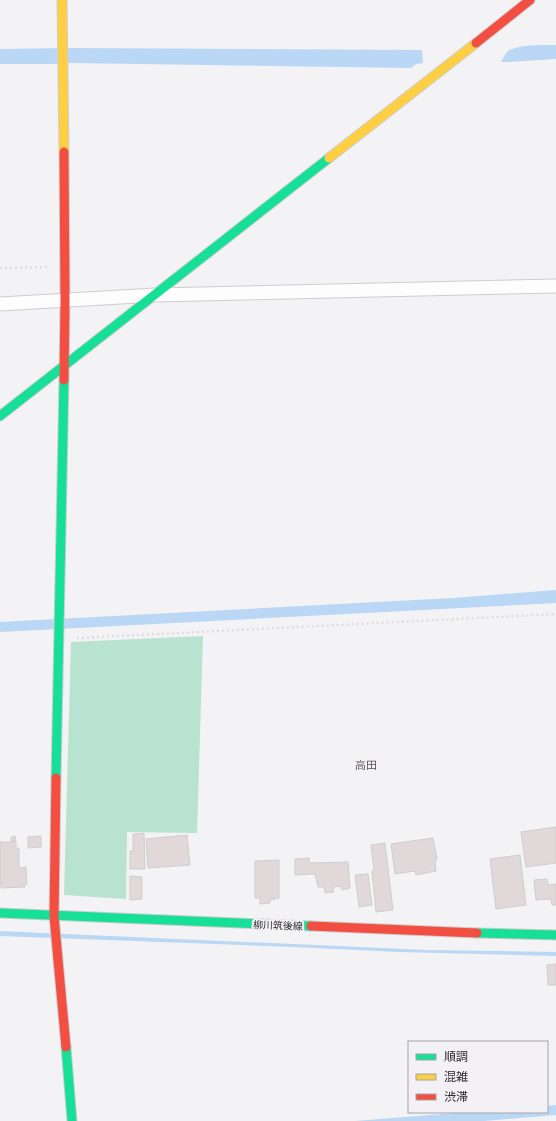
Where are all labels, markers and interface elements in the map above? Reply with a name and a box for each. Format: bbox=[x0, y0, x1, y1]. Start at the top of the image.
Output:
district label: 高田 bbox=[355, 759, 377, 772]
street label: 柳川筑後線 bbox=[253, 919, 303, 932]
legend bbox=[408, 1041, 548, 1113]
text: 順調 bbox=[444, 1050, 468, 1064]
text: 混雑 bbox=[444, 1070, 468, 1084]
text: 渋滞 bbox=[444, 1090, 468, 1104]

